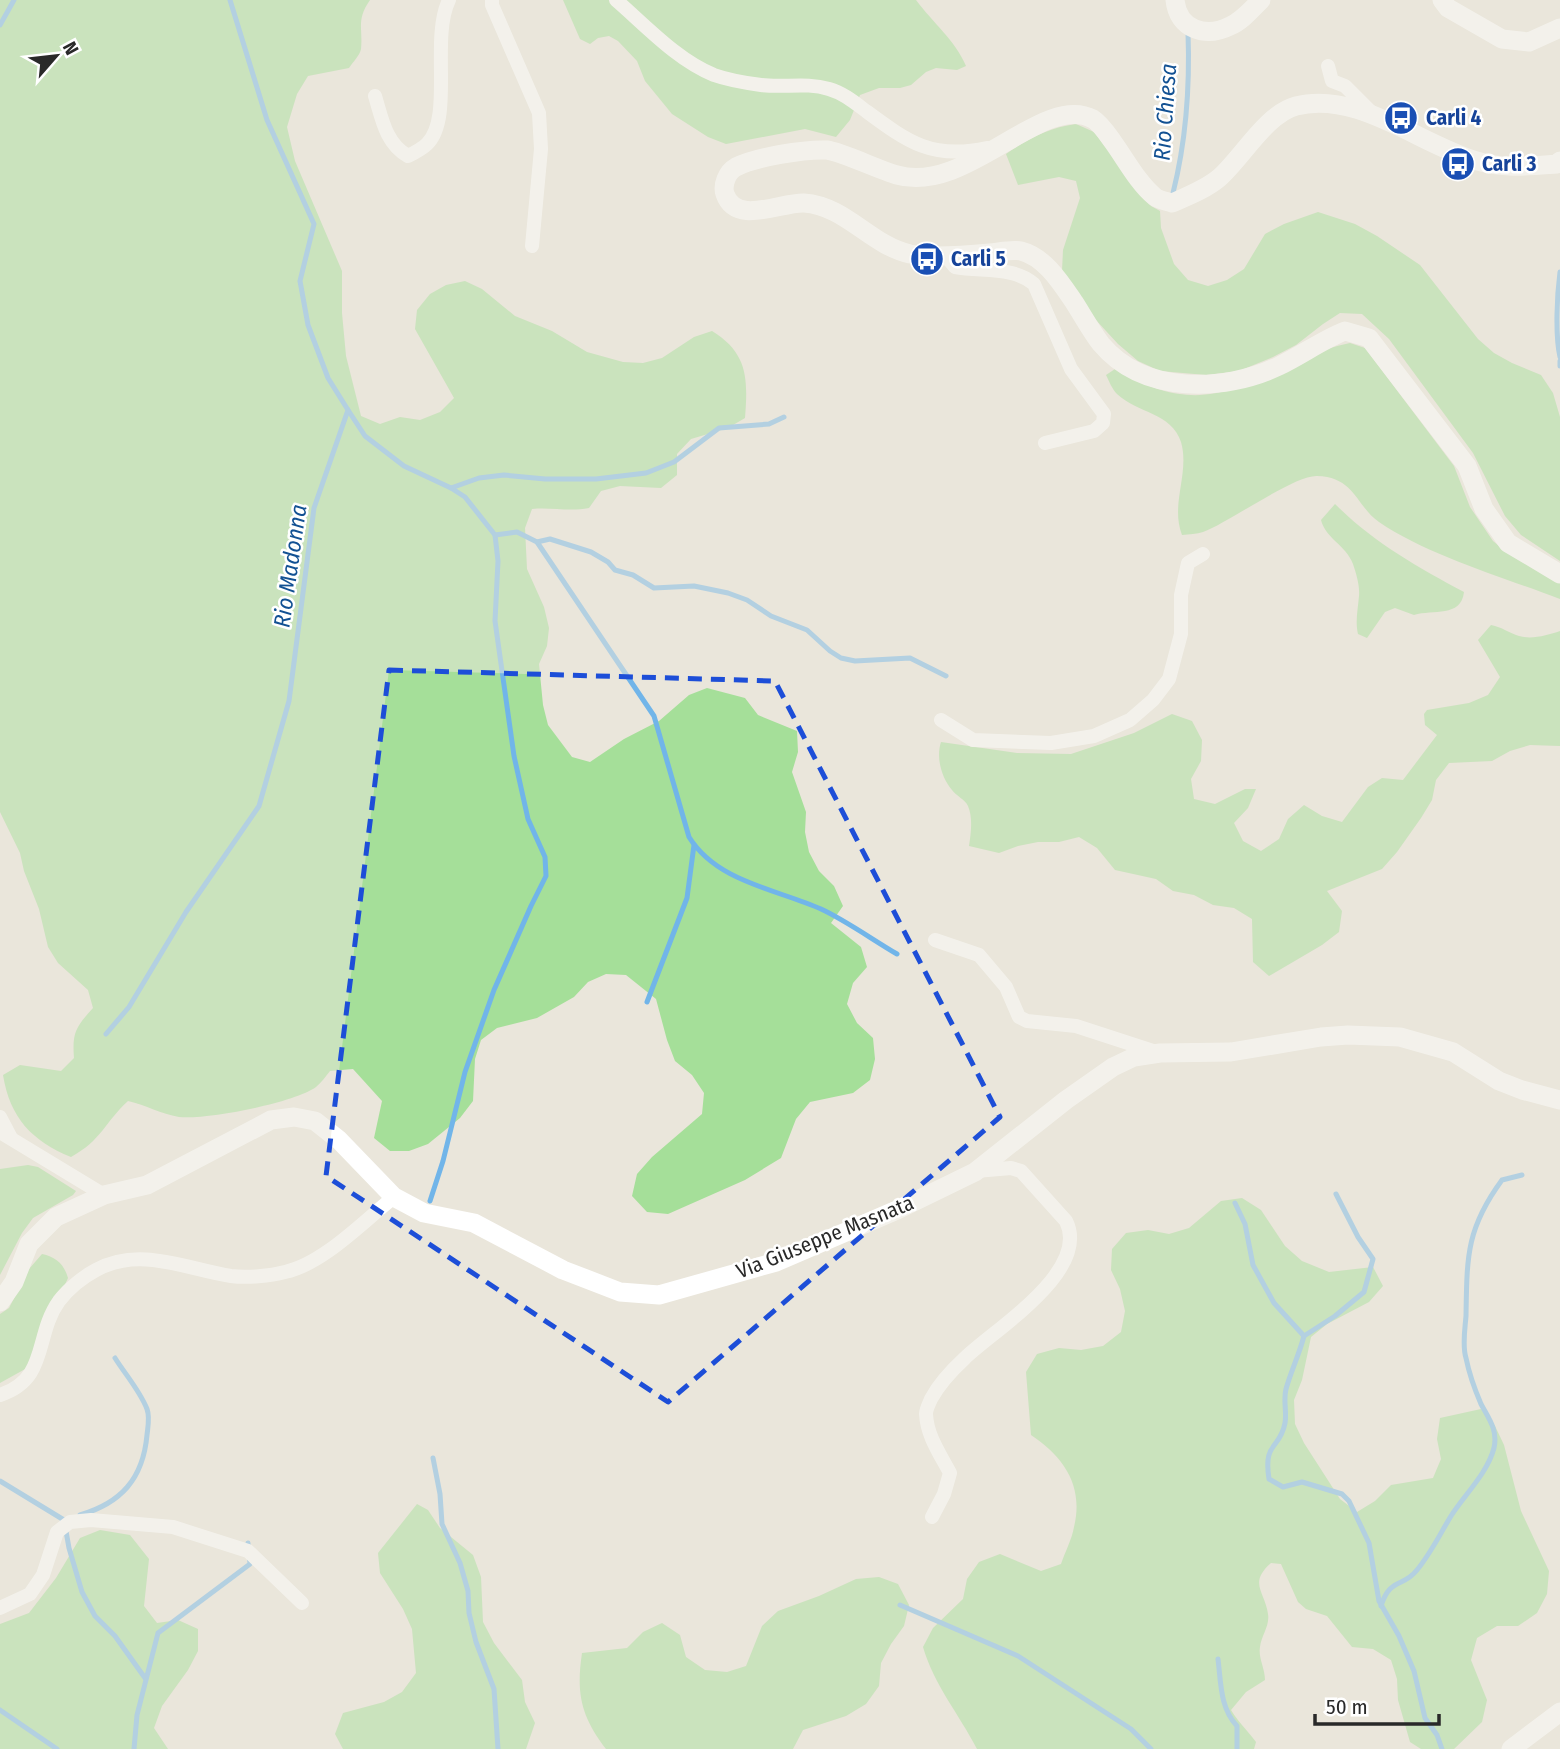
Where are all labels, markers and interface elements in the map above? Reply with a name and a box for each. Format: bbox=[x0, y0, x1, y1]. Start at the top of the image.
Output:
north arrow bbox=[21, 21, 91, 91]
text: N bbox=[58, 38, 83, 59]
water label: Rio Chiesa bbox=[1148, 62, 1182, 162]
bus stop icon: Carli 4 bbox=[1382, 99, 1420, 137]
place label: Carli 4 bbox=[1426, 105, 1481, 131]
bus stop icon: Carli 3 bbox=[1439, 145, 1477, 183]
place label: Carli 3 bbox=[1482, 151, 1536, 177]
bus stop icon: Carli 5 bbox=[908, 240, 946, 278]
place label: Carli 5 bbox=[951, 246, 1006, 272]
water label: Rio Madonna bbox=[268, 503, 312, 629]
street label: Via Giuseppe Masnata bbox=[733, 1190, 917, 1284]
scale bar bbox=[1315, 1682, 1439, 1726]
text: 50 m bbox=[1326, 1694, 1368, 1720]

